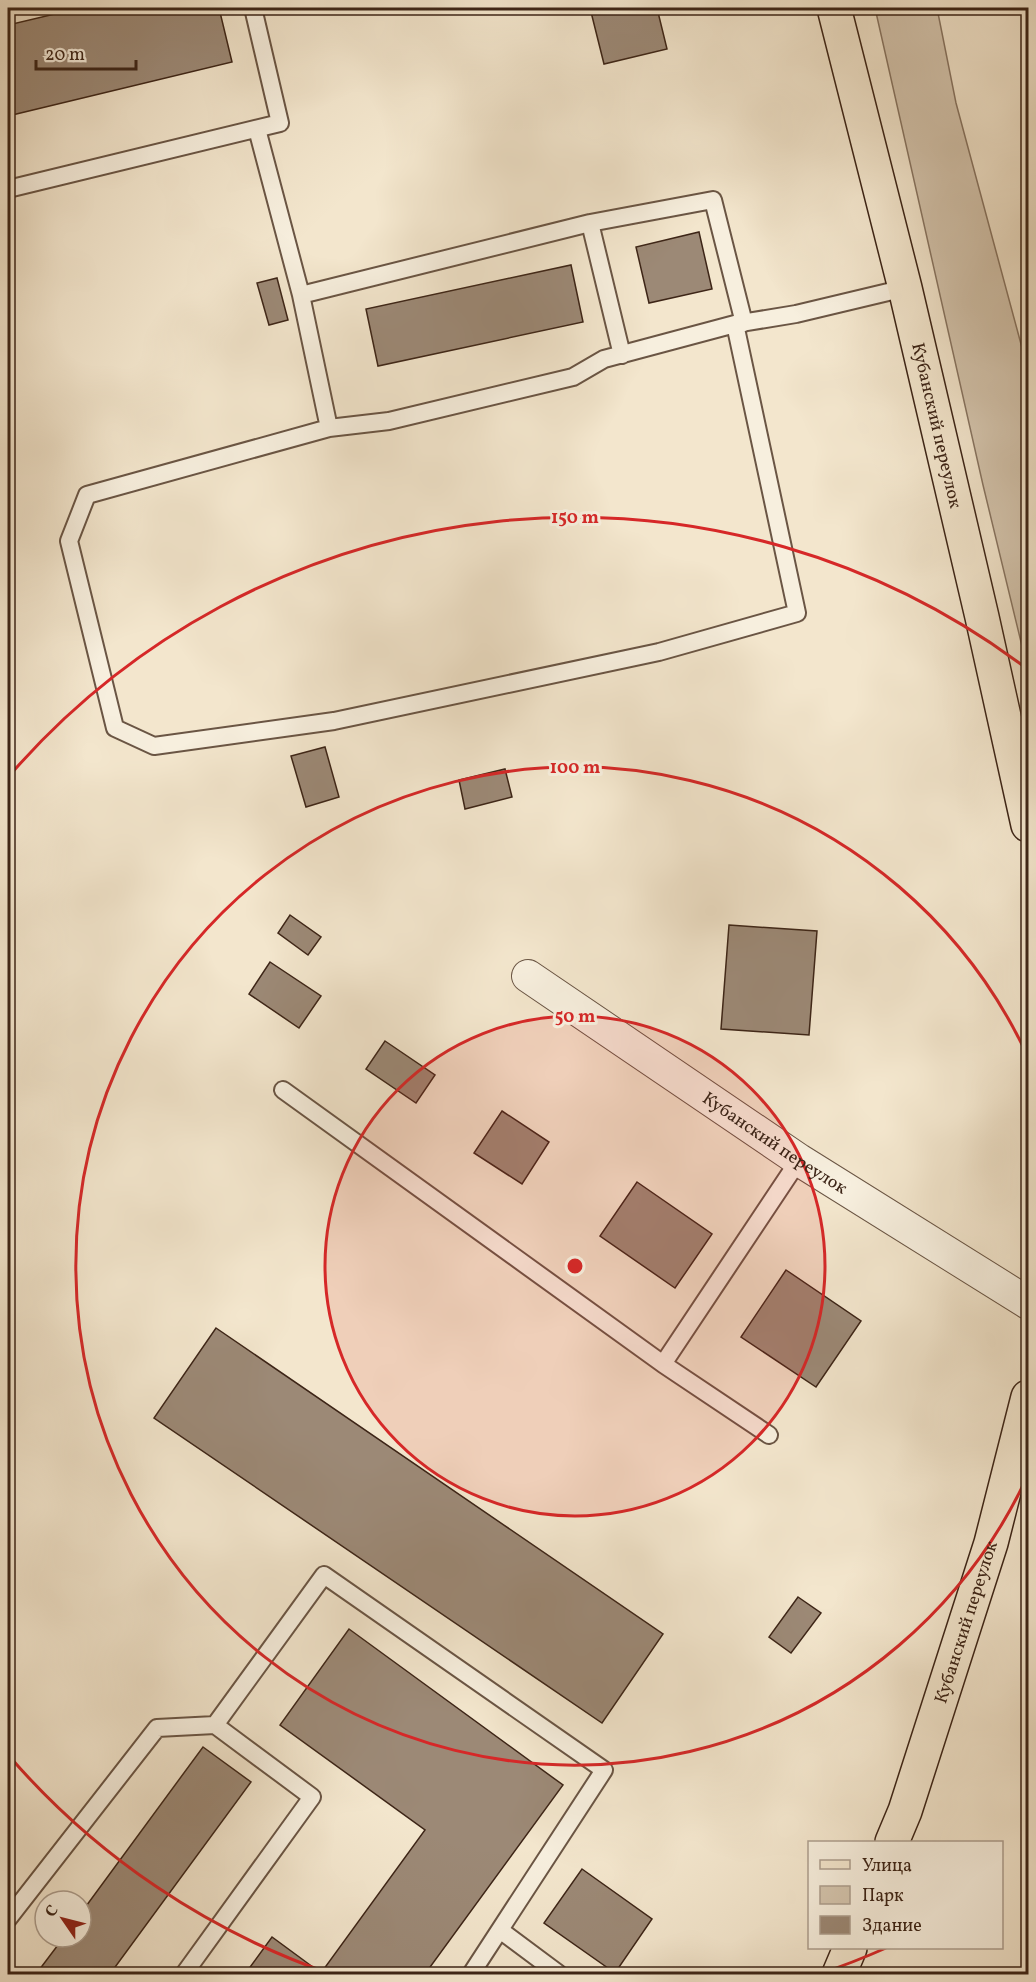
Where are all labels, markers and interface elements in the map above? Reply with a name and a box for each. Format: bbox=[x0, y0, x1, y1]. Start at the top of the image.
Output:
scale bar bbox=[36, 33, 136, 71]
text: 20 m bbox=[45, 43, 85, 68]
street label: Кубанский переулок bbox=[904, 340, 967, 511]
text: 150 m bbox=[551, 506, 599, 531]
text: 100 m bbox=[550, 756, 600, 781]
text: 50 m bbox=[555, 1005, 595, 1030]
street label: Кубанский переулок bbox=[697, 1087, 852, 1201]
centre of rings bbox=[565, 1256, 585, 1276]
street label: Кубанский переулок bbox=[929, 1538, 1005, 1707]
legend bbox=[808, 1841, 1003, 1949]
text: Улица bbox=[862, 1854, 912, 1879]
text: Парк bbox=[862, 1884, 904, 1909]
north arrow bbox=[33, 1889, 93, 1949]
text: С bbox=[40, 1901, 64, 1922]
text: Здание bbox=[862, 1914, 922, 1939]

